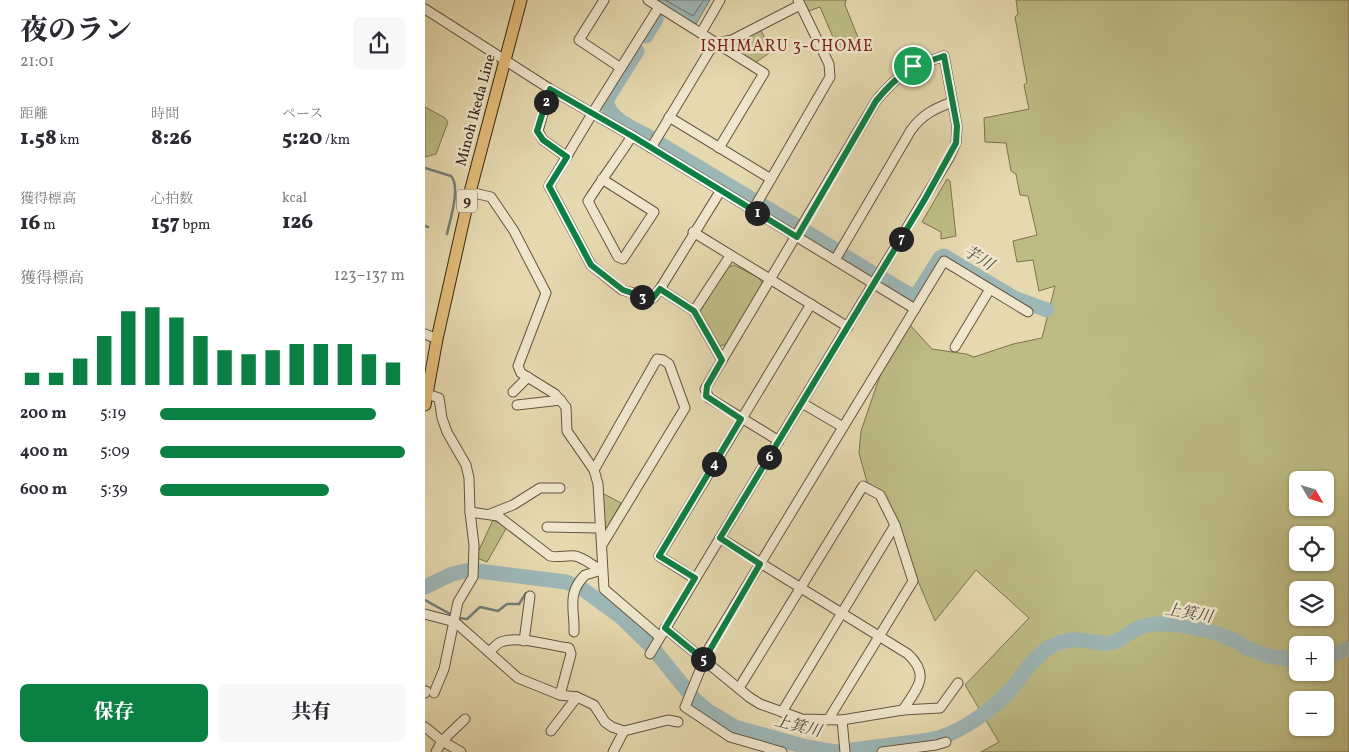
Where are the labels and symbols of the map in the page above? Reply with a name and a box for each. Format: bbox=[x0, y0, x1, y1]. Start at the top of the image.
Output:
district label: ISHIMARU 3-CHOME bbox=[700, 36, 874, 58]
pin bbox=[892, 45, 934, 87]
street label: Minoh Ikeda Line bbox=[451, 52, 502, 169]
pin: 2 bbox=[533, 90, 559, 114]
road number: 9 bbox=[457, 190, 477, 212]
pin: 1 bbox=[745, 200, 769, 226]
pin: 7 bbox=[889, 226, 913, 252]
water label: 芋川 bbox=[959, 241, 999, 277]
pin: 3 bbox=[629, 284, 655, 310]
pin: 6 bbox=[757, 444, 781, 470]
pin: 4 bbox=[701, 452, 727, 476]
north arrow bbox=[1289, 471, 1334, 516]
water label: 上箕川 bbox=[1163, 599, 1216, 629]
pin: 5 bbox=[691, 646, 715, 672]
water label: 上箕川 bbox=[772, 710, 825, 744]

